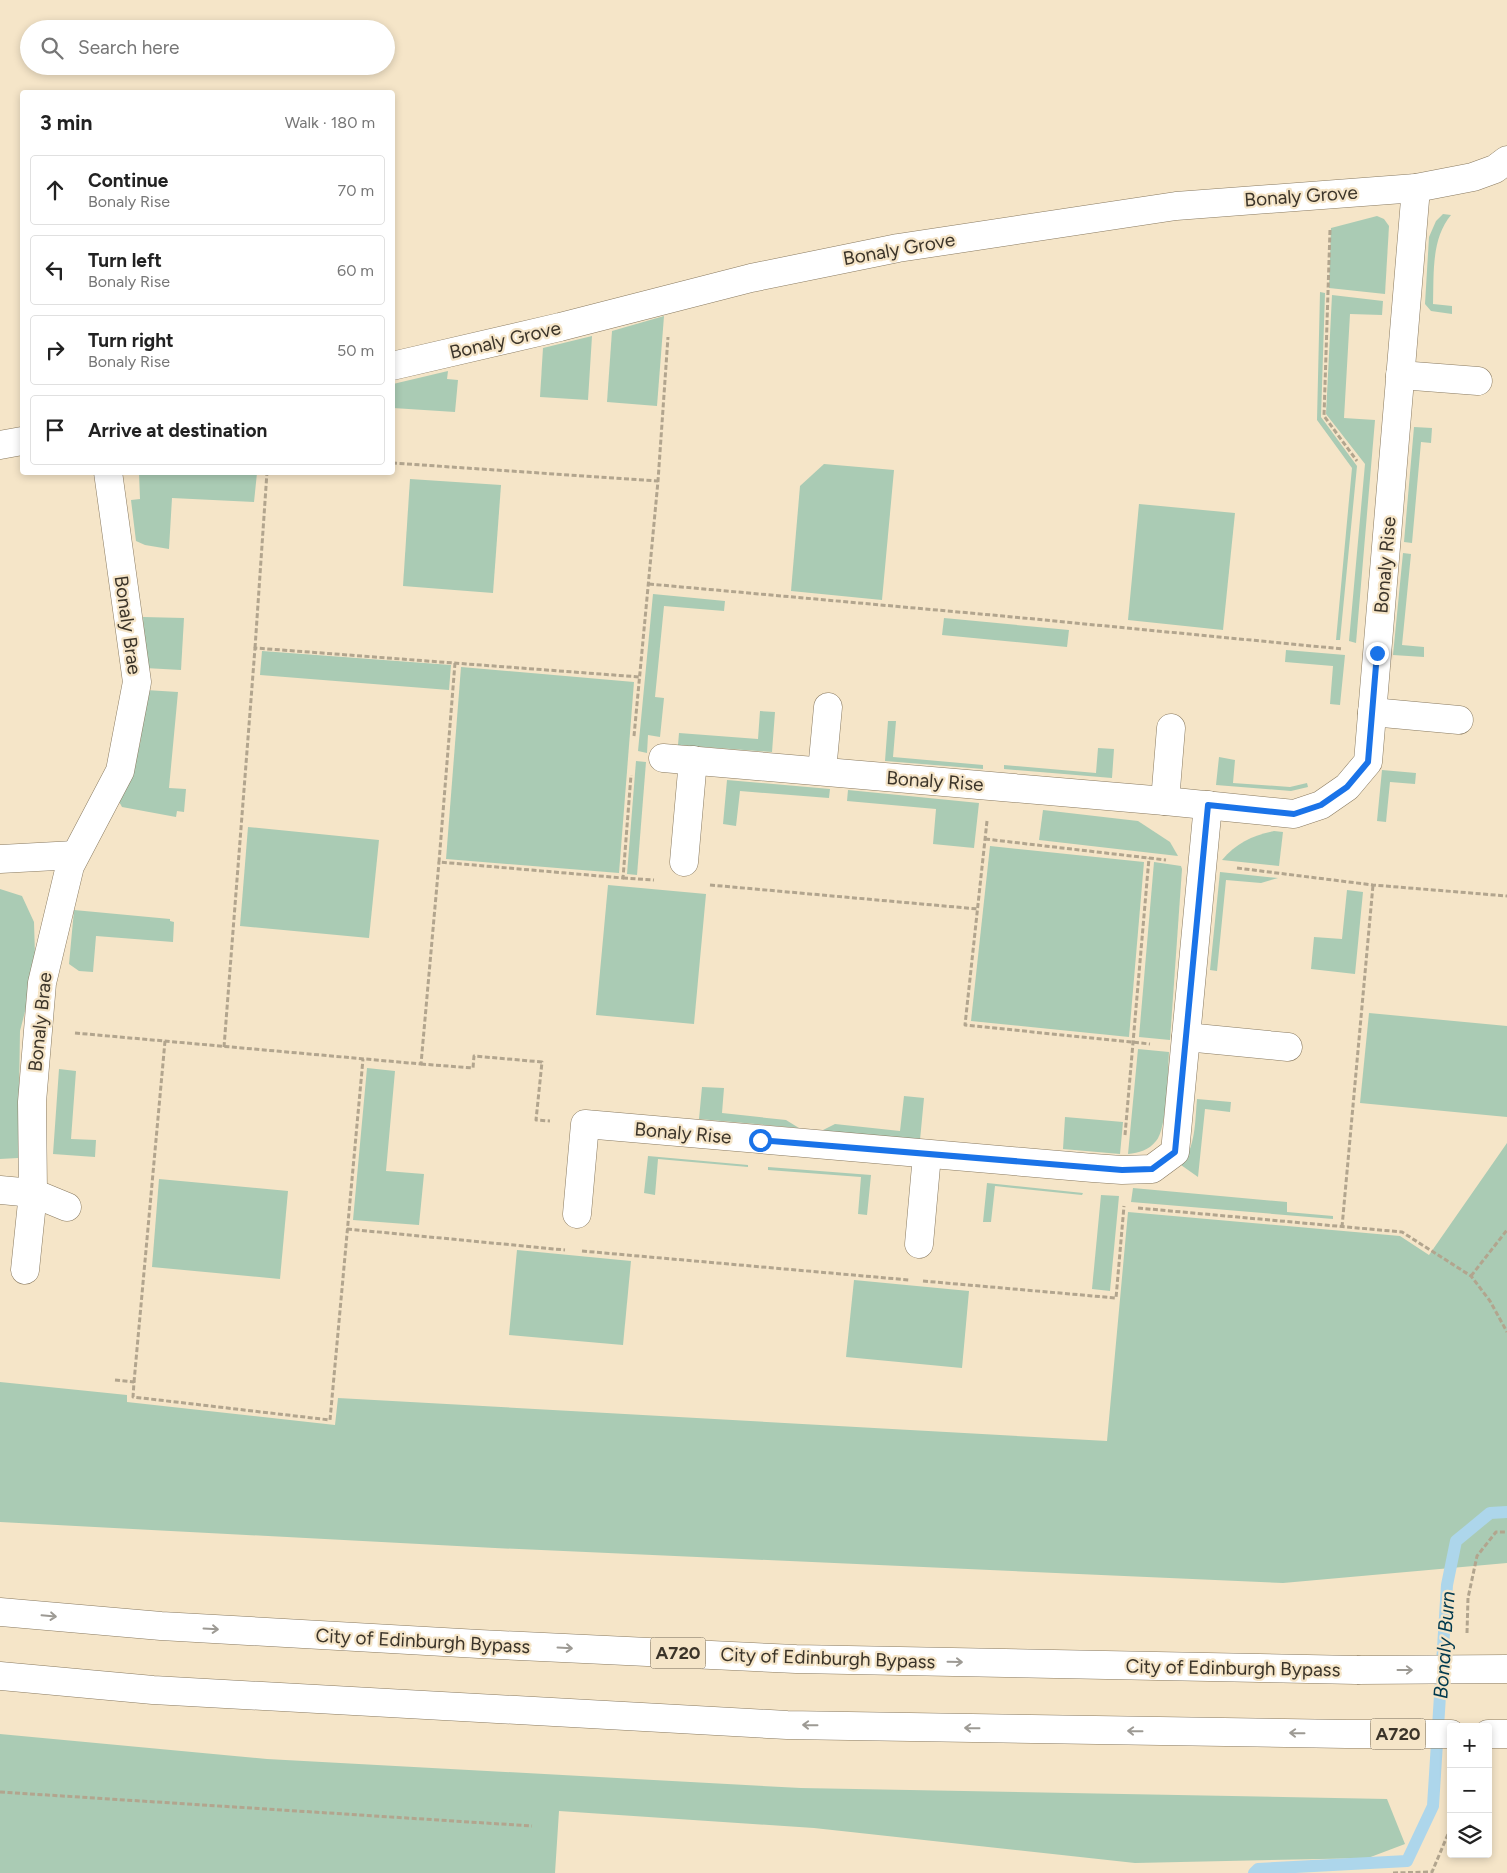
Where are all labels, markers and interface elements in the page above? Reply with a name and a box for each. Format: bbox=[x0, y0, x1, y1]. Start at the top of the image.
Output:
search box bbox=[20, 20, 395, 75]
icon: search bbox=[38, 34, 66, 62]
text: Search here bbox=[78, 36, 180, 59]
text: 3 min bbox=[40, 110, 92, 135]
text: Walk · 180 m bbox=[285, 113, 375, 132]
text: Continue bbox=[88, 169, 168, 192]
icon: ahead bbox=[41, 176, 69, 204]
text: 70 m bbox=[338, 181, 374, 200]
street label: Bonaly Grove bbox=[1244, 181, 1358, 211]
text: Bonaly Rise bbox=[88, 192, 170, 211]
street label: Bonaly Grove bbox=[841, 228, 957, 270]
text: Turn left bbox=[88, 249, 162, 272]
icon: left bbox=[41, 256, 69, 284]
text: 60 m bbox=[337, 261, 374, 280]
text: Bonaly Rise bbox=[88, 272, 170, 291]
street label: Bonaly Grove bbox=[447, 316, 563, 364]
text: Turn right bbox=[88, 329, 174, 352]
icon: right bbox=[41, 336, 69, 364]
text: 50 m bbox=[337, 341, 374, 360]
text: Bonaly Rise bbox=[88, 352, 170, 371]
icon: arrive bbox=[41, 416, 69, 444]
text: Arrive at destination bbox=[88, 419, 267, 442]
street label: Bonaly Rise bbox=[1369, 516, 1401, 614]
street label: Bonaly Brae bbox=[110, 574, 146, 676]
route end bbox=[1366, 642, 1389, 665]
street label: Bonaly Rise bbox=[886, 766, 984, 796]
street label: Bonaly Brae bbox=[23, 971, 57, 1073]
street label: Bonaly Rise bbox=[634, 1117, 732, 1149]
route start bbox=[749, 1129, 772, 1152]
water label: Bonaly Burn bbox=[1428, 1590, 1460, 1700]
one-way arrow bbox=[40, 1611, 56, 1621]
street label: City of Edinburgh Bypass bbox=[315, 1624, 531, 1658]
one-way arrow bbox=[202, 1625, 218, 1634]
road number: A720 bbox=[650, 1638, 706, 1669]
street label: City of Edinburgh Bypass bbox=[720, 1643, 936, 1673]
one-way arrow bbox=[557, 1644, 573, 1653]
street label: City of Edinburgh Bypass bbox=[1125, 1655, 1341, 1681]
one-way arrow bbox=[946, 1657, 962, 1667]
one-way arrow bbox=[1397, 1665, 1413, 1675]
road number: A720 bbox=[1370, 1718, 1426, 1750]
one-way arrow bbox=[802, 1720, 818, 1730]
one-way arrow bbox=[965, 1723, 981, 1733]
map controls bbox=[1447, 1723, 1492, 1858]
button: + bbox=[1447, 1723, 1492, 1768]
one-way arrow bbox=[1127, 1726, 1143, 1735]
one-way arrow bbox=[1290, 1728, 1306, 1738]
button: − bbox=[1447, 1768, 1492, 1813]
button: layers bbox=[1447, 1813, 1492, 1858]

